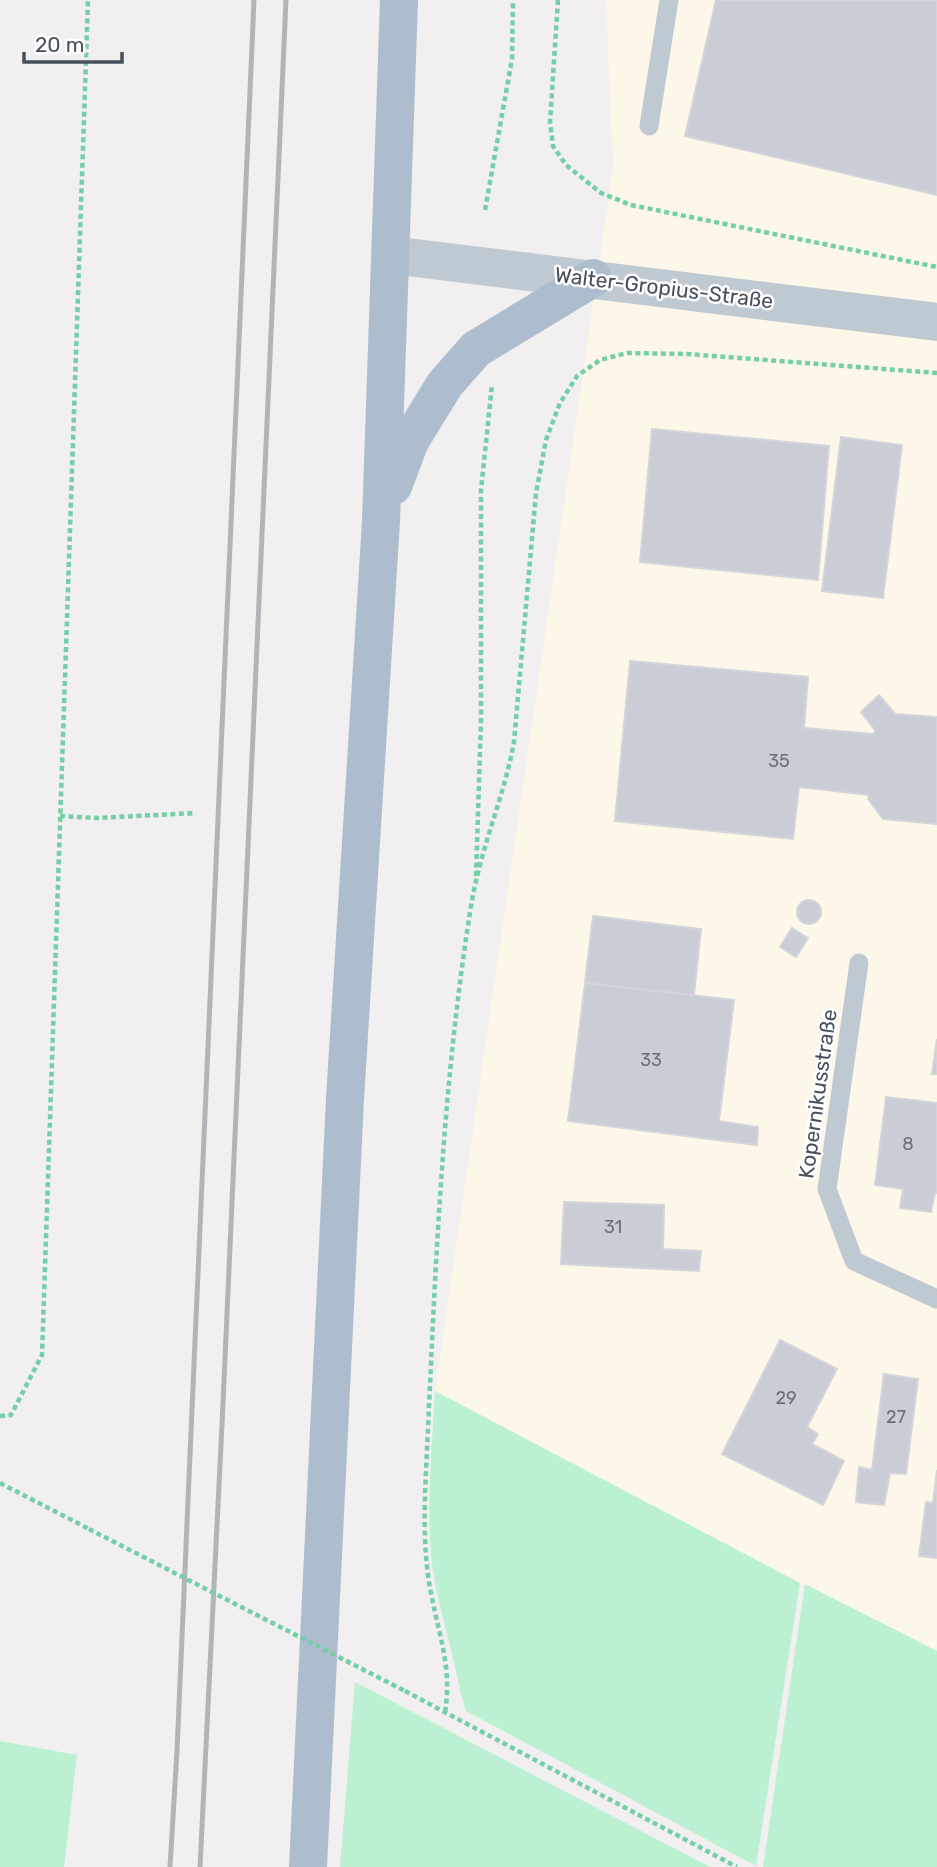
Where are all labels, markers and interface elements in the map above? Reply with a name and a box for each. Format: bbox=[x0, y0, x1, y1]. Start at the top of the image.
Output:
scale bar bbox=[24, 21, 122, 65]
text: 20 m bbox=[35, 32, 84, 57]
street label: Walter-Gropius-Straße bbox=[553, 262, 775, 313]
house number: 35 bbox=[768, 750, 790, 772]
street label: Kopernikusstraße bbox=[793, 1008, 842, 1180]
house number: 33 bbox=[640, 1049, 662, 1071]
house number: 8 bbox=[902, 1133, 914, 1155]
house number: 31 bbox=[604, 1216, 622, 1238]
house number: 29 bbox=[775, 1387, 797, 1409]
house number: 27 bbox=[886, 1406, 906, 1428]

